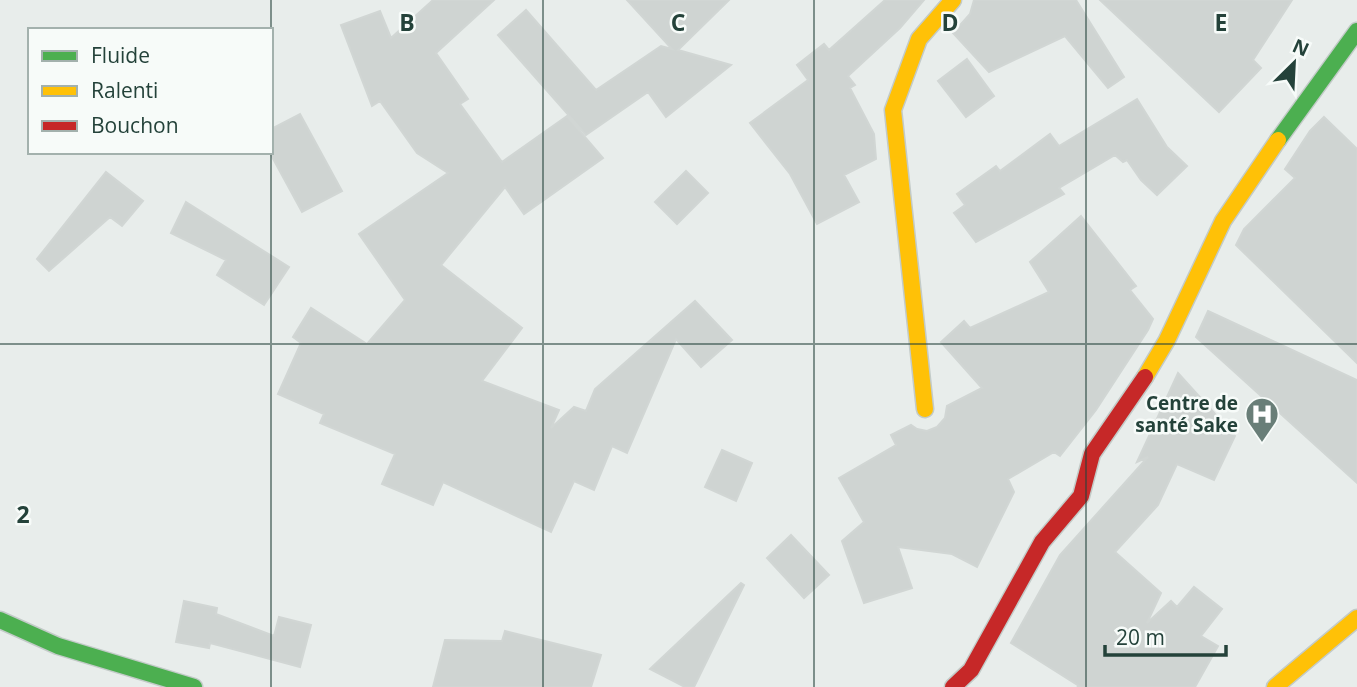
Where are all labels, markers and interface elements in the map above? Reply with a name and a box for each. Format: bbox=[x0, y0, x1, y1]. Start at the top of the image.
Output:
text: B bbox=[399, 6, 415, 38]
text: C bbox=[671, 6, 685, 38]
text: D bbox=[941, 6, 959, 38]
text: E bbox=[1215, 6, 1227, 38]
legend bbox=[28, 28, 273, 154]
north arrow bbox=[1259, 28, 1329, 98]
text: N bbox=[1289, 32, 1313, 62]
text: Fluide bbox=[91, 41, 150, 69]
text: Ralenti bbox=[91, 76, 158, 104]
text: Bouchon bbox=[91, 111, 179, 139]
place label: Centre de santé Sake bbox=[1135, 390, 1238, 438]
hospital icon: Centre de santé Sake bbox=[1243, 395, 1281, 444]
text: 2 bbox=[16, 498, 30, 530]
scale bar bbox=[1105, 614, 1226, 658]
text: 20 m bbox=[1116, 623, 1165, 651]

